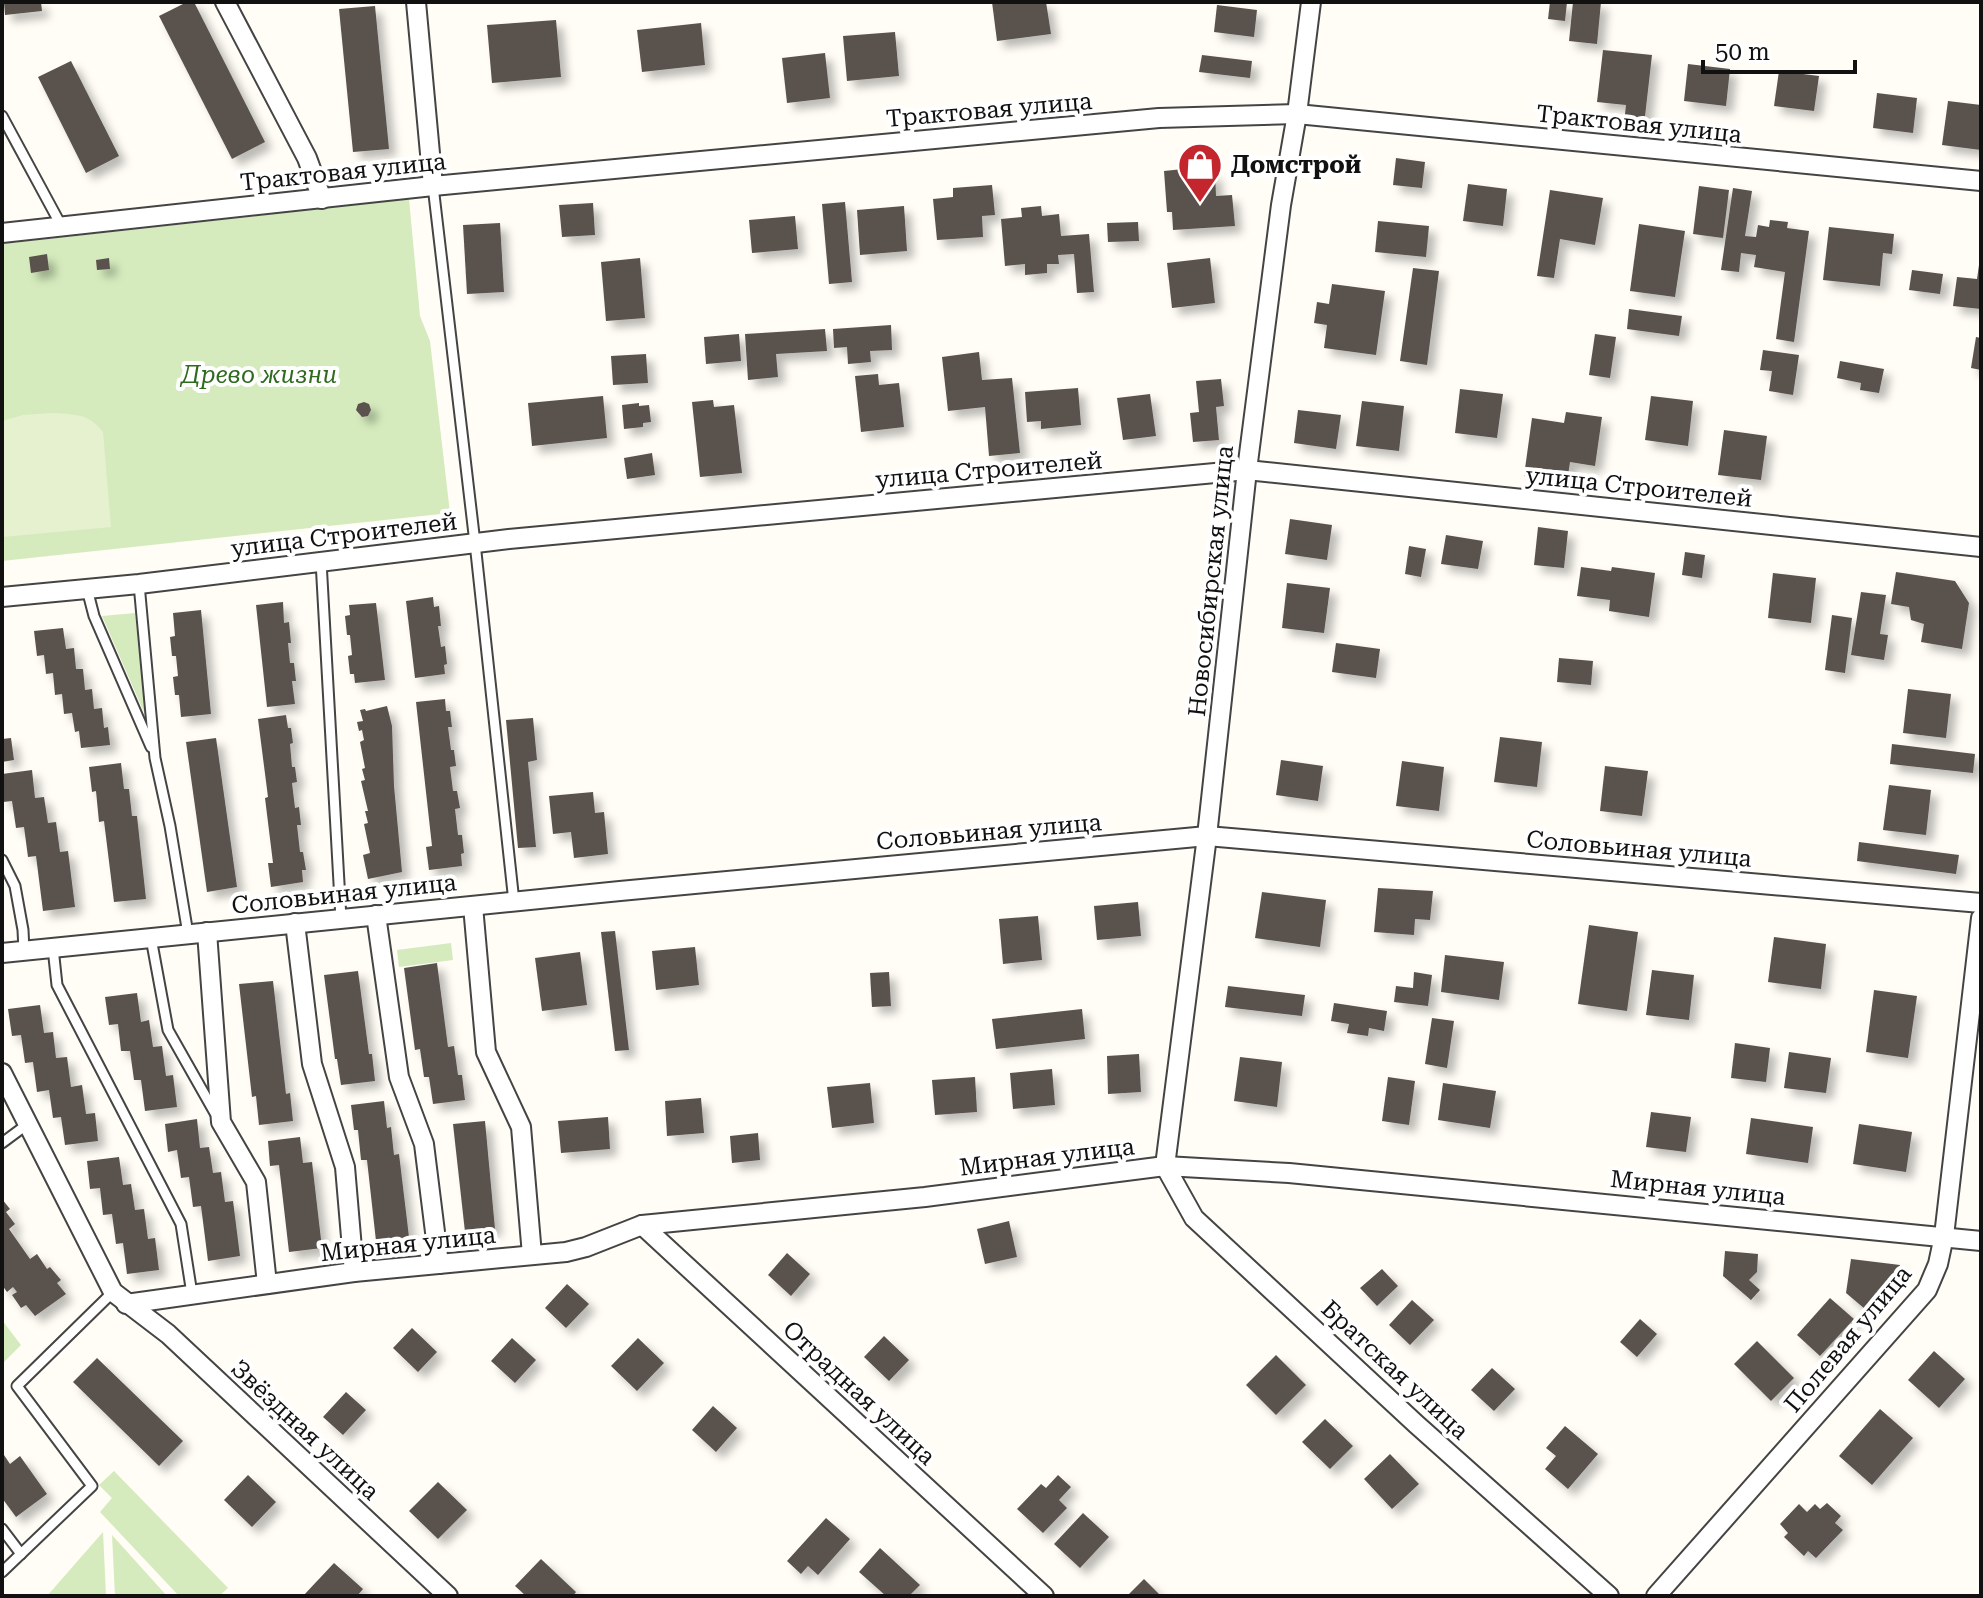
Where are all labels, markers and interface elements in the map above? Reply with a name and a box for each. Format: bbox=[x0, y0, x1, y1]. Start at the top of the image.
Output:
scale bar bbox=[1703, 24, 1855, 74]
text: 50 m bbox=[1715, 38, 1770, 66]
street label: Трактовая улица bbox=[885, 87, 1093, 133]
street label: Трактовая улица bbox=[1535, 99, 1743, 149]
shop icon: Домстрой bbox=[1176, 141, 1224, 204]
street label: Трактовая улица bbox=[239, 147, 447, 197]
place label: Домстрой bbox=[1231, 151, 1361, 179]
park label: Древо жизни bbox=[179, 361, 337, 389]
street label: Новосибирская улица bbox=[1183, 444, 1239, 718]
street label: улица Строителей bbox=[874, 446, 1104, 494]
street label: улица Строителей bbox=[1524, 461, 1754, 513]
street label: улица Строителей bbox=[229, 507, 459, 563]
street label: Соловьиная улица bbox=[875, 808, 1103, 856]
street label: Соловьиная улица bbox=[1525, 825, 1753, 873]
street label: Соловьиная улица bbox=[230, 868, 458, 920]
street label: Мирная улица bbox=[958, 1132, 1136, 1182]
street label: Мирная улица bbox=[1609, 1165, 1787, 1211]
street label: Мирная улица bbox=[319, 1221, 497, 1267]
street label: Полевая улица bbox=[1779, 1260, 1917, 1418]
street label: Братская улица bbox=[1316, 1295, 1474, 1445]
street label: Отрадная улица bbox=[777, 1315, 941, 1471]
street label: Звёздная улица bbox=[225, 1354, 385, 1506]

